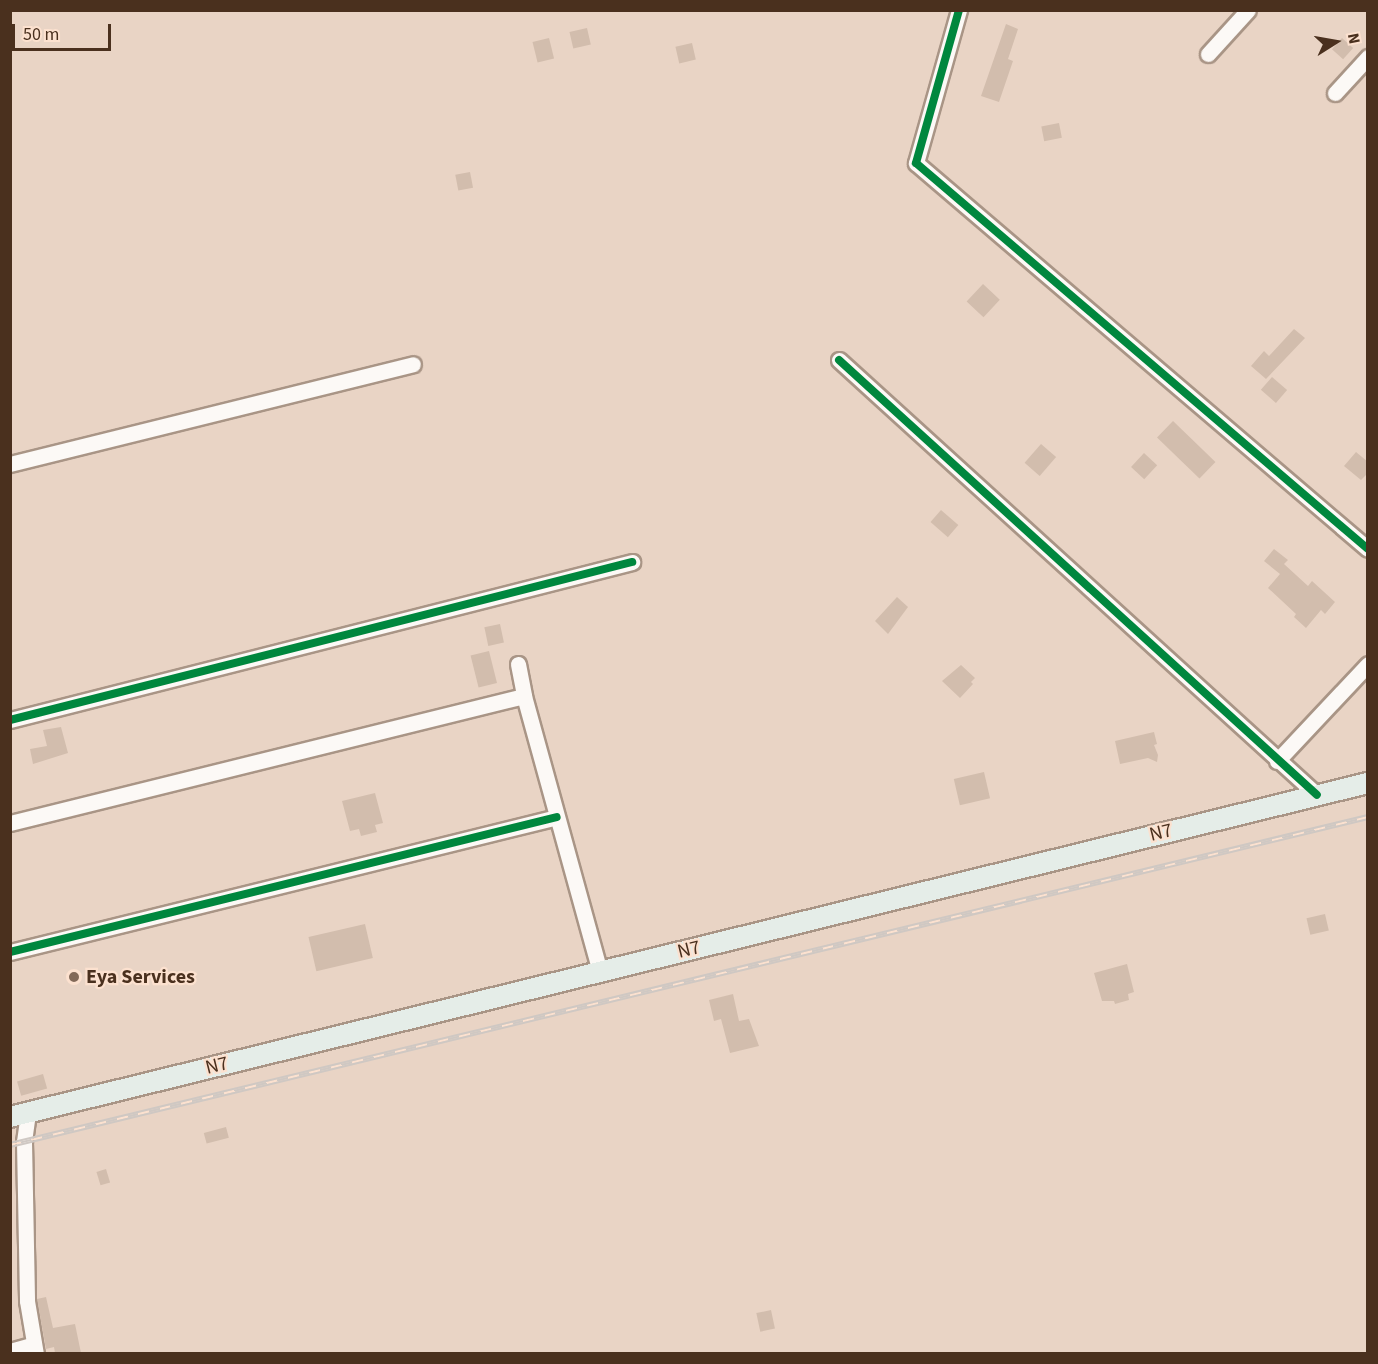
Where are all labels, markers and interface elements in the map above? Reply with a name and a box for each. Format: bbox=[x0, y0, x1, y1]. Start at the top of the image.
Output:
scale bar bbox=[15, 12, 114, 50]
north arrow bbox=[1306, 12, 1366, 72]
text: 50 m bbox=[23, 22, 59, 47]
text: N bbox=[1342, 31, 1365, 46]
street label: N7 bbox=[1147, 819, 1175, 847]
street label: N7 bbox=[675, 936, 703, 964]
place label: Eya Services bbox=[86, 965, 195, 989]
marker: Eya Services bbox=[67, 970, 81, 984]
street label: N7 bbox=[203, 1052, 231, 1080]

